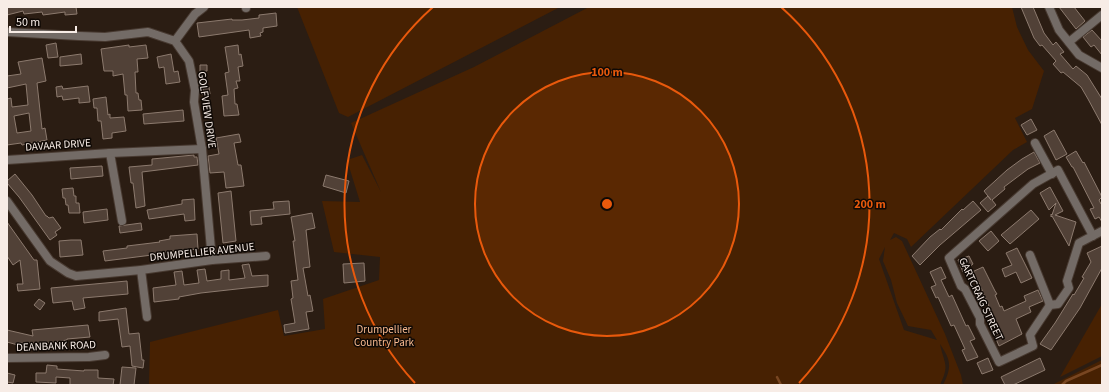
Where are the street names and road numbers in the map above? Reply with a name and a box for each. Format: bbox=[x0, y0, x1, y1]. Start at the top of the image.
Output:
street label: GOLFVIEW DRIVE bbox=[194, 71, 220, 150]
street label: DAVAAR DRIVE bbox=[25, 135, 91, 155]
street label: DRUMPELLIER AVENUE bbox=[149, 239, 255, 265]
street label: GARTCRAIG STREET bbox=[955, 255, 1007, 343]
street label: DEANBANK ROAD bbox=[16, 337, 96, 355]

